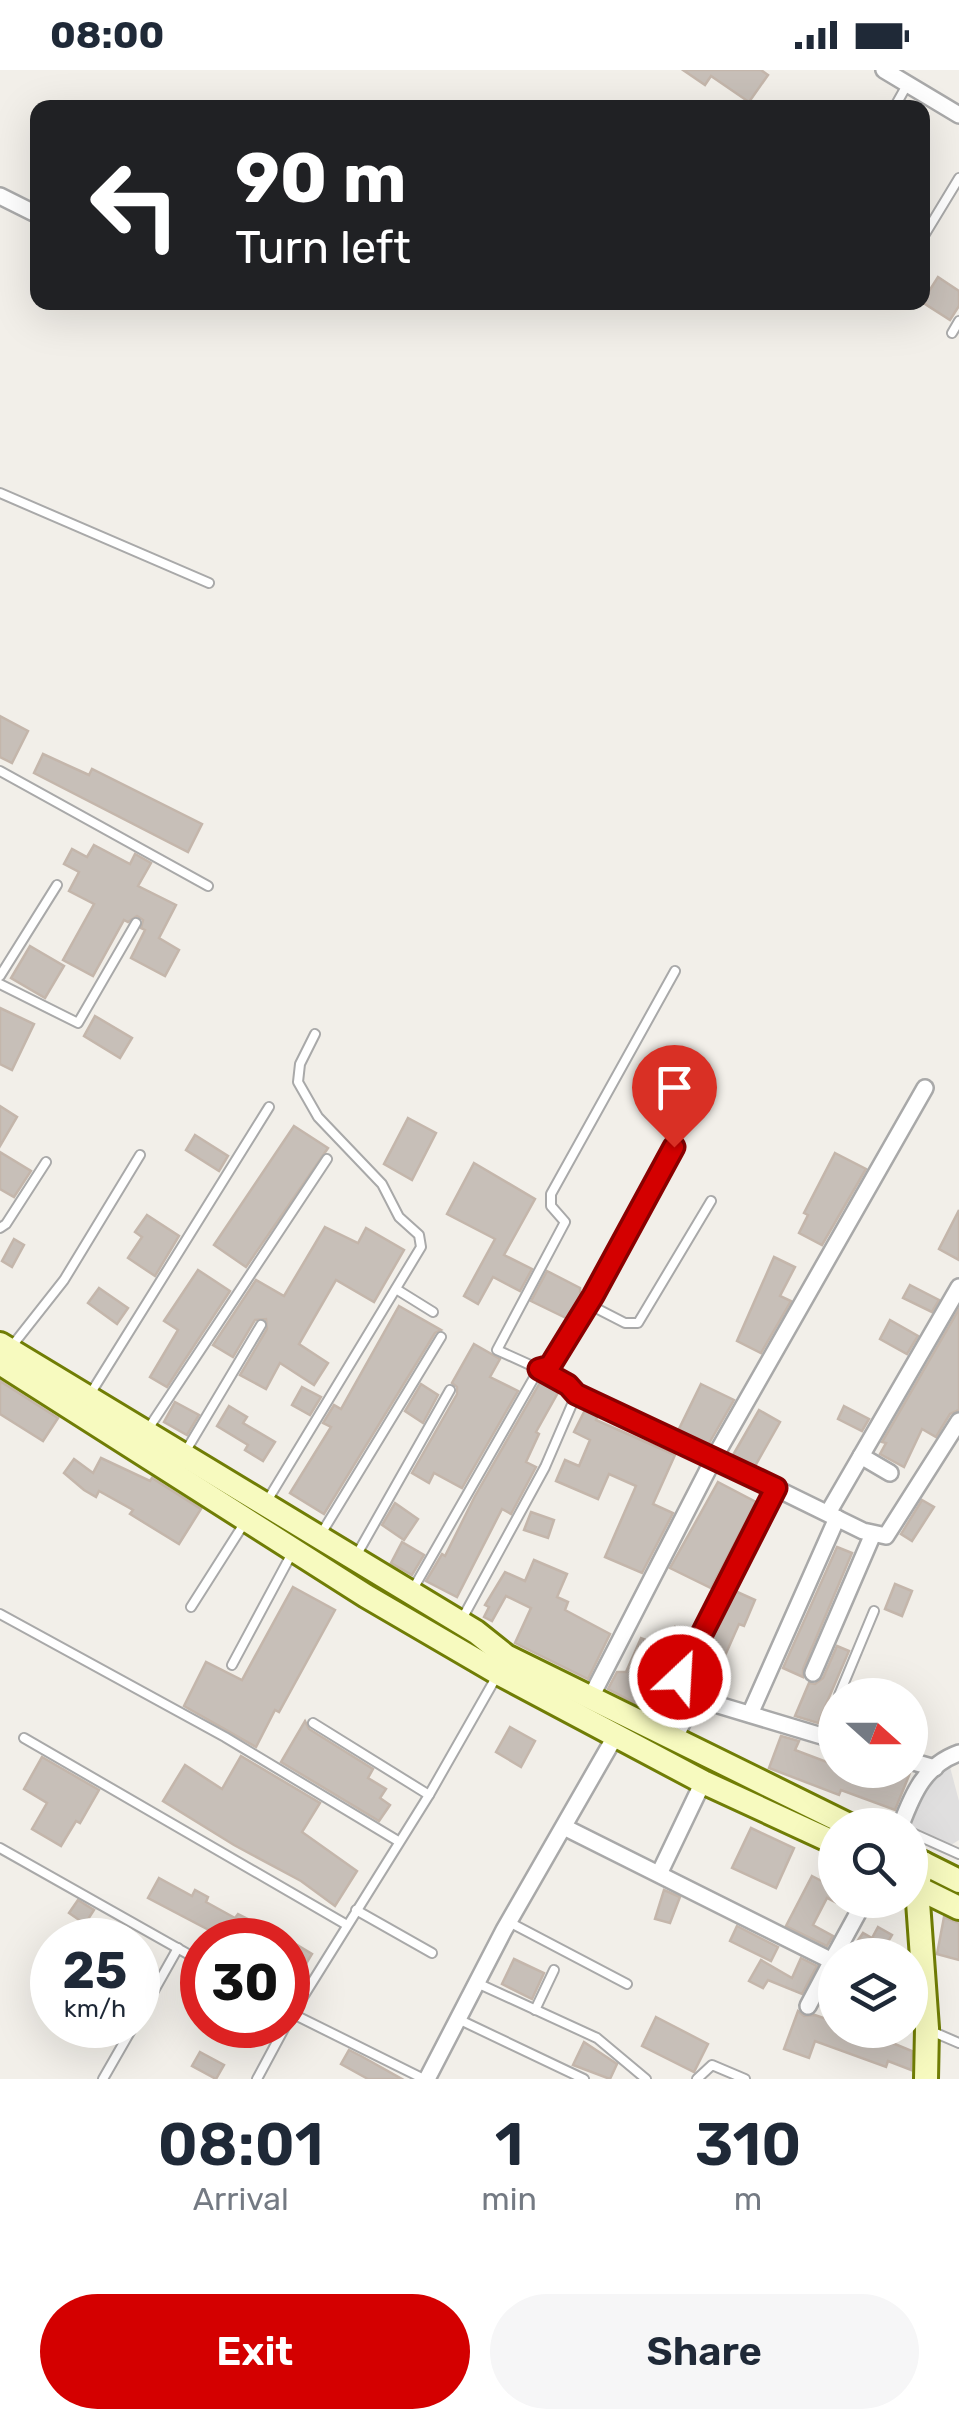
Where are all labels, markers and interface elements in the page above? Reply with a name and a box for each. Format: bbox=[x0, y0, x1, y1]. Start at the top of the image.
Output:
text: 08:00 bbox=[50, 12, 164, 58]
text: 90 m bbox=[235, 137, 407, 220]
icon: left bbox=[70, 140, 200, 270]
text: Turn left bbox=[235, 221, 411, 274]
pin bbox=[632, 1045, 717, 1148]
icon: arrive bbox=[647, 1060, 702, 1115]
position arrow bbox=[628, 1625, 732, 1729]
north arrow bbox=[818, 1678, 928, 1788]
map controls bbox=[818, 1678, 928, 2048]
button: search bbox=[818, 1808, 928, 1918]
speed limit sign: 30 bbox=[180, 1918, 310, 2048]
button: layers bbox=[818, 1938, 928, 2048]
text: 25 bbox=[63, 1941, 127, 2001]
text: km/h bbox=[64, 1994, 126, 2023]
text: 08:01 bbox=[158, 2109, 324, 2180]
text: 1 bbox=[495, 2109, 523, 2180]
text: 310 bbox=[695, 2109, 801, 2180]
text: Arrival bbox=[193, 2180, 289, 2218]
text: min bbox=[481, 2180, 537, 2218]
text: m bbox=[734, 2180, 762, 2218]
button: Exit bbox=[40, 2294, 470, 2409]
button: Share bbox=[490, 2294, 919, 2409]

